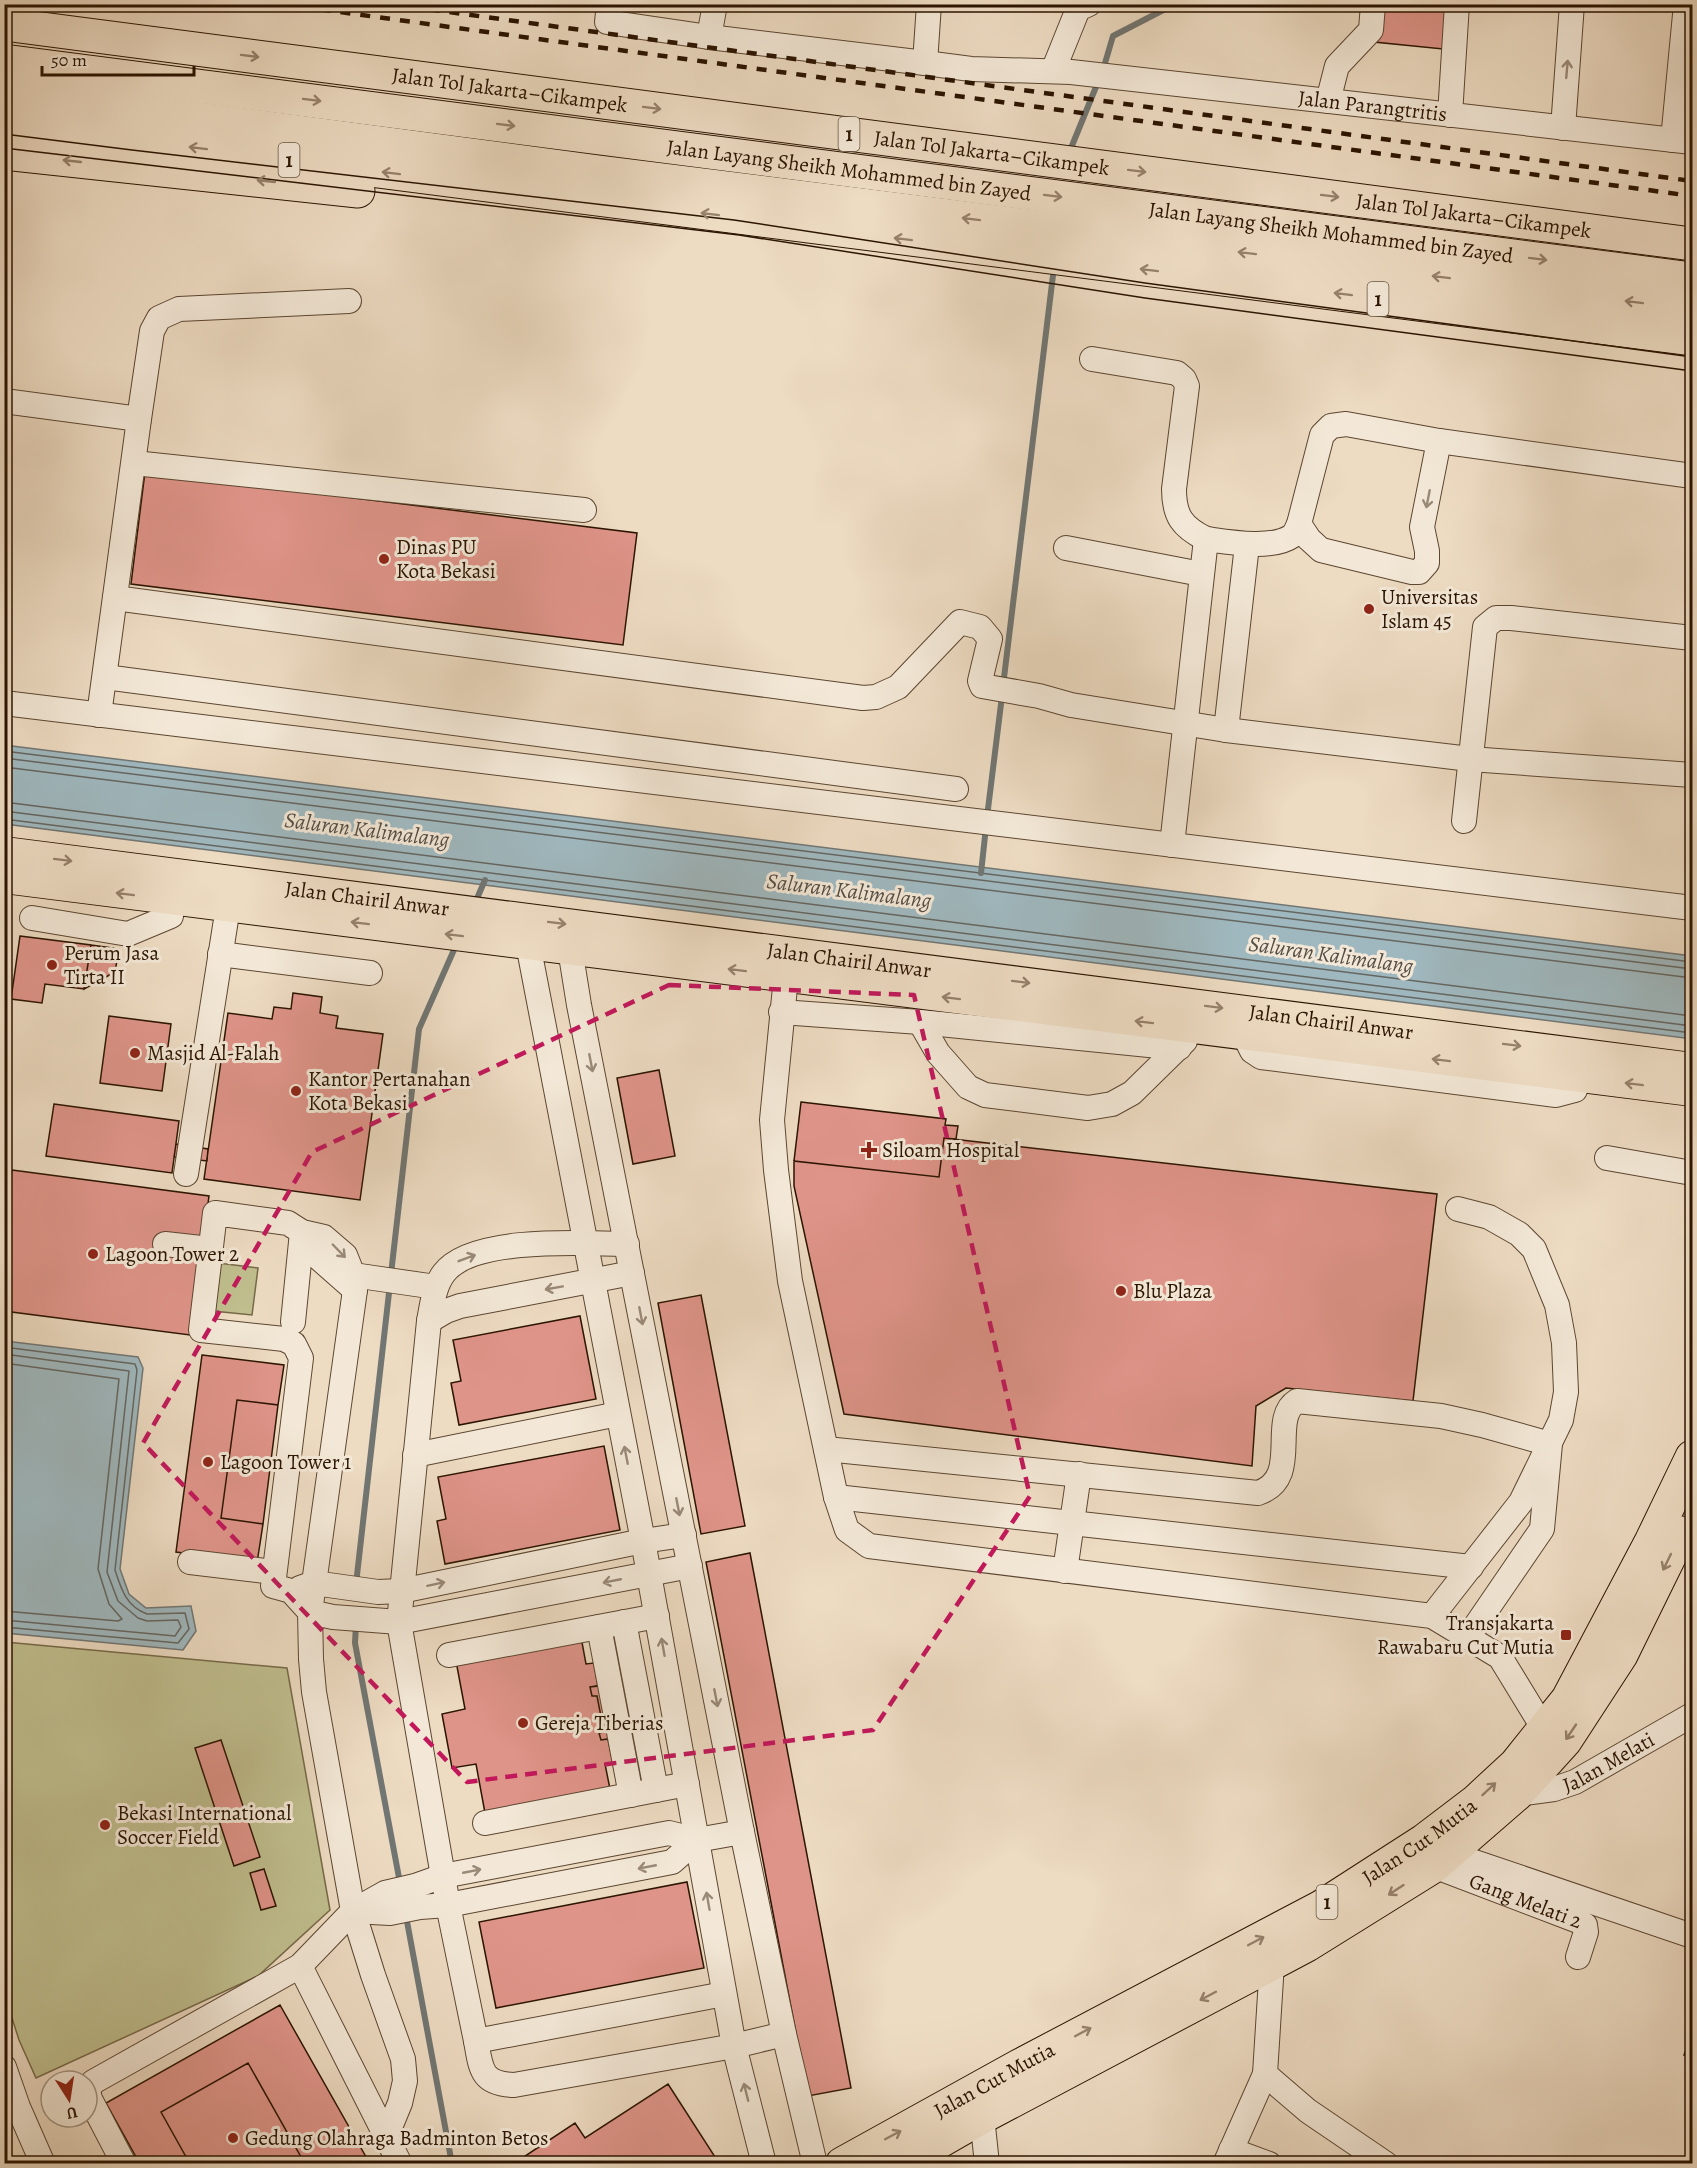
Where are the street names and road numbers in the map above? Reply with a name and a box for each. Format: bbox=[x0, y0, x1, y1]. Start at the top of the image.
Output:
street label: Jalan Tol Jakarta–Cikampek bbox=[390, 61, 630, 119]
street label: Jalan Parangtritis bbox=[1297, 84, 1449, 128]
road number: 1 bbox=[838, 117, 860, 151]
street label: Jalan Tol Jakarta–Cikampek bbox=[872, 124, 1112, 182]
street label: Jalan Layang Sheikh Mohammed bin Zayed bbox=[665, 133, 1034, 208]
road number: 1 bbox=[278, 143, 300, 177]
street label: Jalan Tol Jakarta–Cikampek bbox=[1354, 186, 1593, 245]
street label: Jalan Layang Sheikh Mohammed bin Zayed bbox=[1147, 195, 1516, 270]
road number: 1 bbox=[1368, 282, 1388, 316]
street label: Jalan Chairil Anwar bbox=[283, 874, 451, 923]
street label: Jalan Chairil Anwar bbox=[765, 936, 933, 985]
street label: Jalan Chairil Anwar bbox=[1247, 997, 1415, 1046]
street label: Jalan Melati bbox=[1559, 1726, 1659, 1799]
street label: Jalan Cut Mutia bbox=[1357, 1792, 1483, 1891]
street label: Gang Melati 2 bbox=[1465, 1867, 1586, 1935]
road number: 1 bbox=[1316, 1885, 1338, 1919]
street label: Jalan Cut Mutia bbox=[929, 2036, 1060, 2124]

